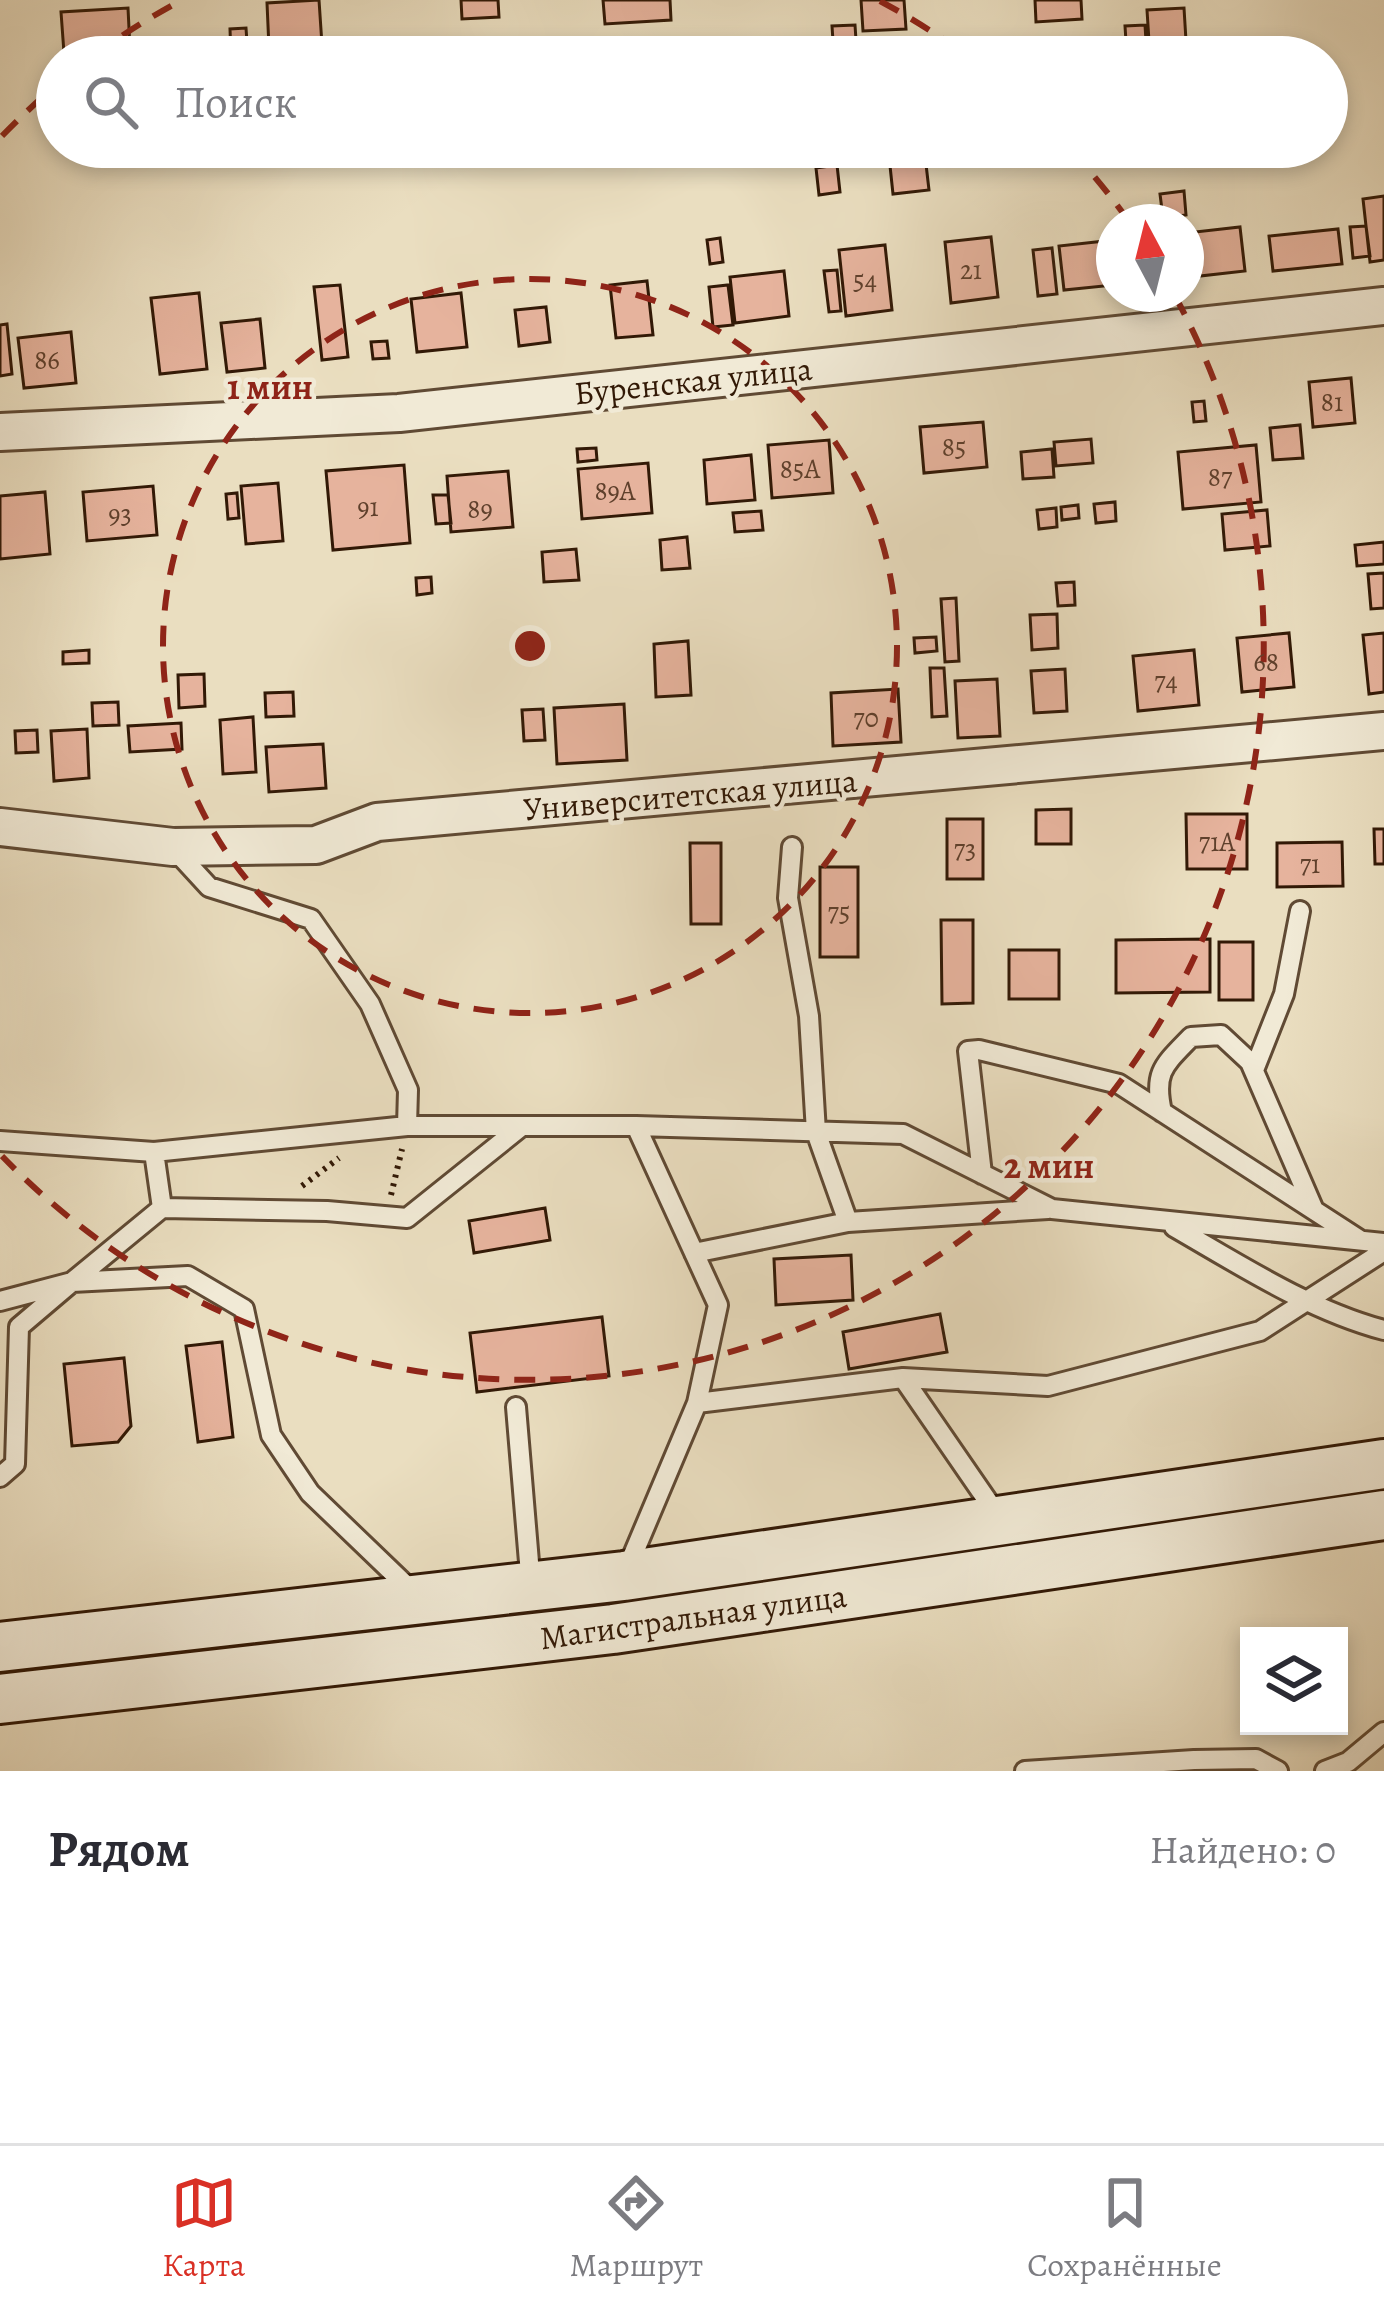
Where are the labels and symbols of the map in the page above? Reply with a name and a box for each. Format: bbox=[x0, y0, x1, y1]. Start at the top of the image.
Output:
north arrow bbox=[1096, 204, 1204, 312]
house number: 21 bbox=[960, 252, 982, 288]
house number: 54 bbox=[853, 262, 877, 298]
house number: 86 bbox=[34, 342, 60, 378]
street label: Буренская улица bbox=[572, 346, 815, 415]
text: 1 мин bbox=[227, 362, 313, 411]
house number: 81 bbox=[1321, 384, 1343, 420]
house number: 85 bbox=[942, 429, 966, 465]
house number: 85А bbox=[780, 451, 821, 487]
house number: 87 bbox=[1208, 459, 1233, 495]
house number: 89А bbox=[594, 473, 637, 509]
house number: 91 bbox=[357, 489, 379, 525]
house number: 89 bbox=[467, 491, 493, 527]
house number: 93 bbox=[108, 496, 132, 532]
centre of rings bbox=[509, 625, 551, 667]
house number: 68 bbox=[1253, 644, 1279, 680]
house number: 74 bbox=[1154, 663, 1178, 699]
house number: 70 bbox=[853, 700, 879, 736]
street label: Университетская улица bbox=[521, 757, 860, 832]
house number: 71А bbox=[1199, 824, 1236, 860]
house number: 73 bbox=[954, 831, 976, 867]
house number: 71 bbox=[1300, 846, 1320, 882]
house number: 75 bbox=[828, 894, 850, 930]
text: 2 мин bbox=[1004, 1141, 1094, 1190]
street label: Магистральная улица bbox=[537, 1573, 850, 1660]

